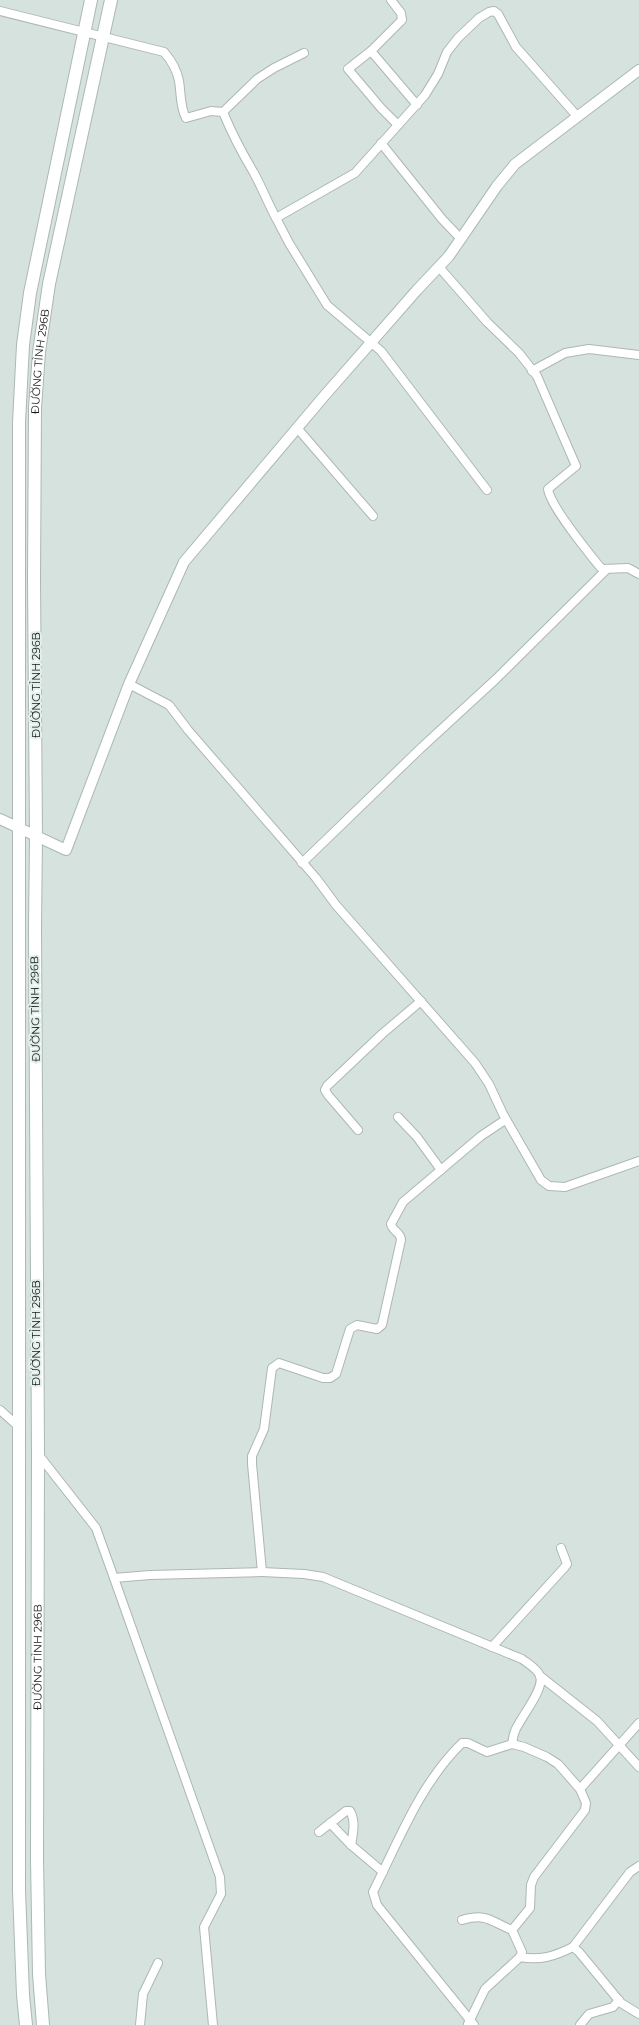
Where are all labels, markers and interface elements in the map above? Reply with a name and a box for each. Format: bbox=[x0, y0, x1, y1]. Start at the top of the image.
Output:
street label: ĐƯỜNG TỈNH 296B bbox=[28, 308, 52, 414]
street label: ĐƯỜNG TỈNH 296B bbox=[29, 632, 43, 738]
street label: ĐƯỜNG TỈNH 296B bbox=[27, 956, 43, 1062]
street label: ĐƯỜNG TỈNH 296B bbox=[29, 1280, 43, 1386]
street label: ĐƯỜNG TỈNH 296B bbox=[30, 1604, 45, 1710]

